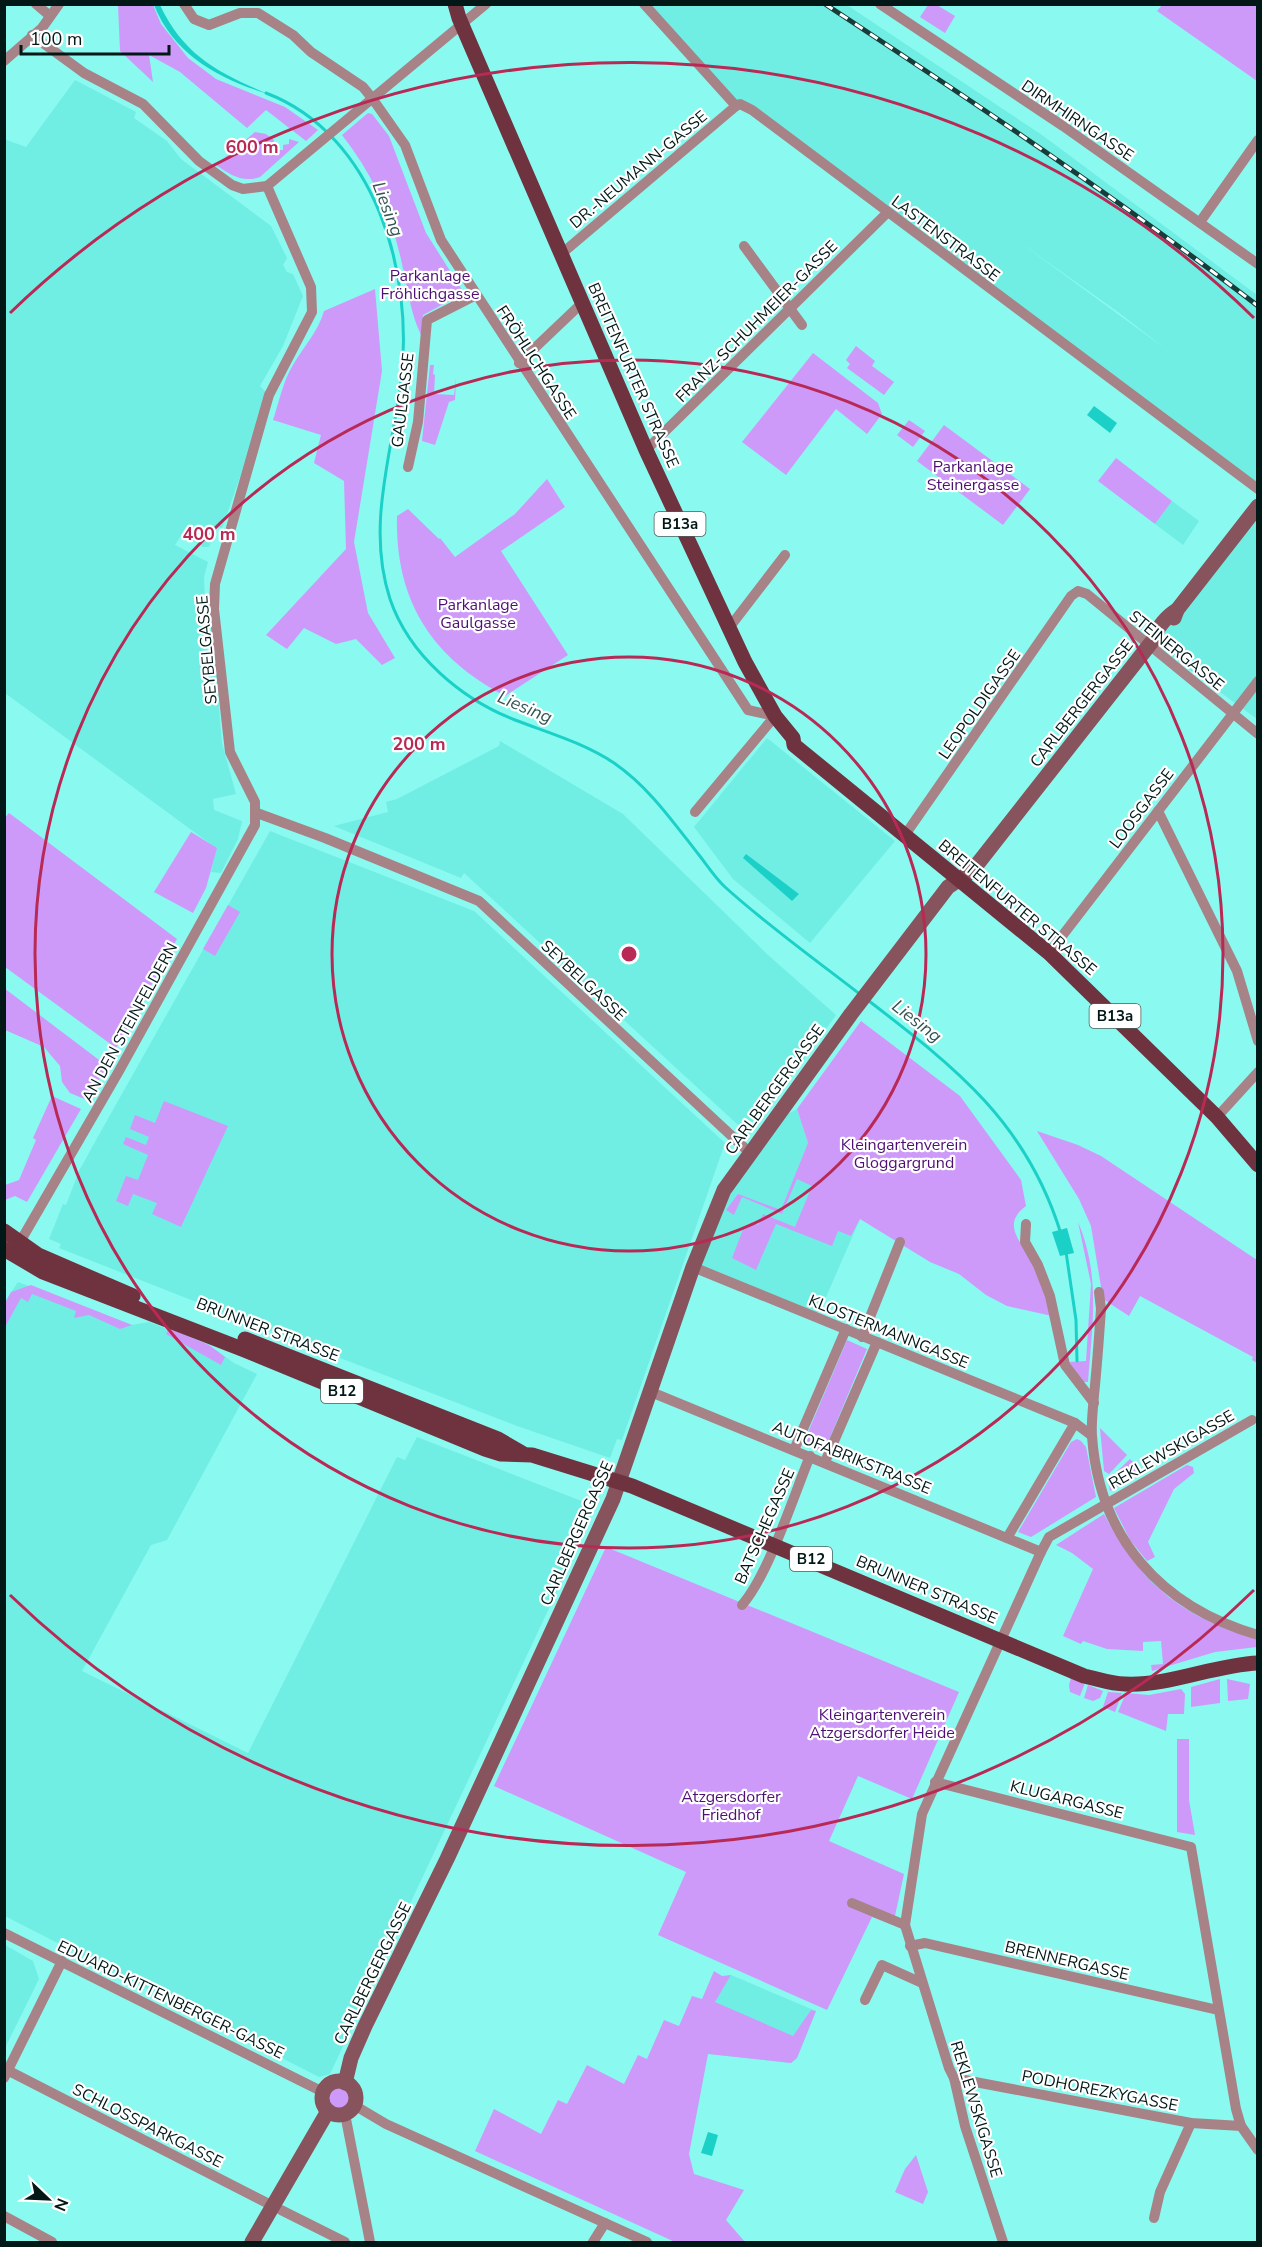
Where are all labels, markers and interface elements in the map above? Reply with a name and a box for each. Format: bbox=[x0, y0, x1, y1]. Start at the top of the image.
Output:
scale bar bbox=[21, 18, 170, 56]
text: 100 m bbox=[30, 27, 82, 51]
street label: DIRMHIRNGASSE bbox=[1017, 75, 1138, 167]
street label: DR.-NEUMANN-GASSE bbox=[565, 106, 712, 234]
text: 600 m bbox=[225, 135, 279, 159]
water label: Liesing bbox=[367, 178, 409, 240]
street label: LASTENSTRASSE bbox=[887, 191, 1004, 287]
street label: FRANZ-SCHUHMEIER-GASSE bbox=[671, 236, 843, 408]
park label: Parkanlage Fröhlichgasse bbox=[381, 265, 479, 305]
street label: BREITENFURTER STRASSE bbox=[582, 279, 684, 472]
street label: FRÖHLICHGASSE bbox=[491, 301, 581, 424]
street label: GAULGASSE bbox=[386, 352, 420, 449]
park label: Parkanlage Steinergasse bbox=[927, 456, 1019, 496]
road number: B13a bbox=[654, 512, 706, 536]
text: 400 m bbox=[182, 522, 236, 546]
park label: Parkanlage Gaulgasse bbox=[438, 594, 518, 634]
street label: SEYBELGASSE bbox=[191, 595, 223, 705]
street label: STEINERGASSE bbox=[1124, 606, 1229, 696]
street label: CARLBERGERGASSE bbox=[1025, 635, 1139, 772]
street label: LEOPOLDIGASSE bbox=[934, 645, 1026, 764]
water label: Liesing bbox=[494, 685, 556, 729]
text: 200 m bbox=[392, 732, 446, 756]
street label: LOOSGASSE bbox=[1105, 764, 1179, 853]
street label: BREITENFURTER STRASSE bbox=[933, 835, 1101, 981]
street label: SEYBELGASSE bbox=[536, 935, 631, 1026]
street label: AN DEN STEINFELDERN bbox=[77, 939, 183, 1106]
centre of rings bbox=[619, 944, 639, 964]
water label: Liesing bbox=[887, 994, 947, 1048]
road number: B13a bbox=[1090, 1004, 1140, 1028]
street label: CARLBERGERGASSE bbox=[720, 1020, 830, 1159]
park label: Kleingartenverein Gloggargrund bbox=[841, 1134, 967, 1174]
street label: KLOSTERMANNGASSE bbox=[805, 1290, 972, 1374]
street label: BRUNNER STRASSE bbox=[193, 1293, 342, 1367]
road number: B12 bbox=[321, 1379, 363, 1403]
street label: REKLEWSKIGASSE bbox=[1105, 1405, 1238, 1495]
street label: AUTOFABRIKSTRASSE bbox=[769, 1416, 934, 1500]
street label: CARLBERGERGASSE bbox=[535, 1458, 619, 1609]
street label: BATSCHEGASSE bbox=[730, 1465, 800, 1588]
road number: B12 bbox=[790, 1547, 832, 1571]
street label: BRUNNER STRASSE bbox=[853, 1550, 1001, 1630]
park label: Kleingartenverein Atzgersdorfer Heide bbox=[809, 1704, 955, 1744]
street label: KLUGARGASSE bbox=[1008, 1775, 1126, 1825]
park label: Atzgersdorfer Friedhof bbox=[681, 1786, 781, 1826]
street label: CARLBERGERGASSE bbox=[329, 1898, 417, 2048]
street label: EDUARD-KITTENBERGER-GASSE bbox=[54, 1935, 288, 2065]
street label: BRENNERGASSE bbox=[1003, 1936, 1131, 1986]
street label: REKLEWSKIGASSE bbox=[945, 2038, 1007, 2180]
street label: PODHOREZKYGASSE bbox=[1020, 2065, 1180, 2117]
street label: SCHLOSSPARKGASSE bbox=[69, 2078, 226, 2173]
north arrow bbox=[18, 2169, 78, 2229]
text: N bbox=[48, 2195, 73, 2214]

